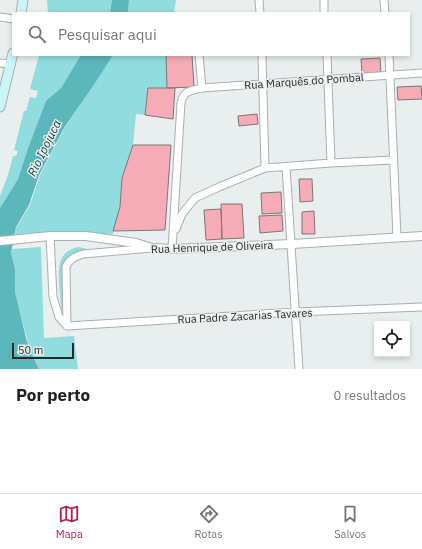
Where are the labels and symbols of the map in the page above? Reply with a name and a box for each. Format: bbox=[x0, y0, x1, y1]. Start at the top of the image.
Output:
street label: Rua Marquês do Pombal bbox=[244, 70, 364, 92]
water label: Rio Ipojuca bbox=[24, 117, 64, 179]
street label: Rua Henrique de Oliveira bbox=[151, 238, 274, 256]
street label: Rua Padre Zacarias Tavares bbox=[177, 305, 313, 327]
scale bar bbox=[12, 341, 74, 360]

